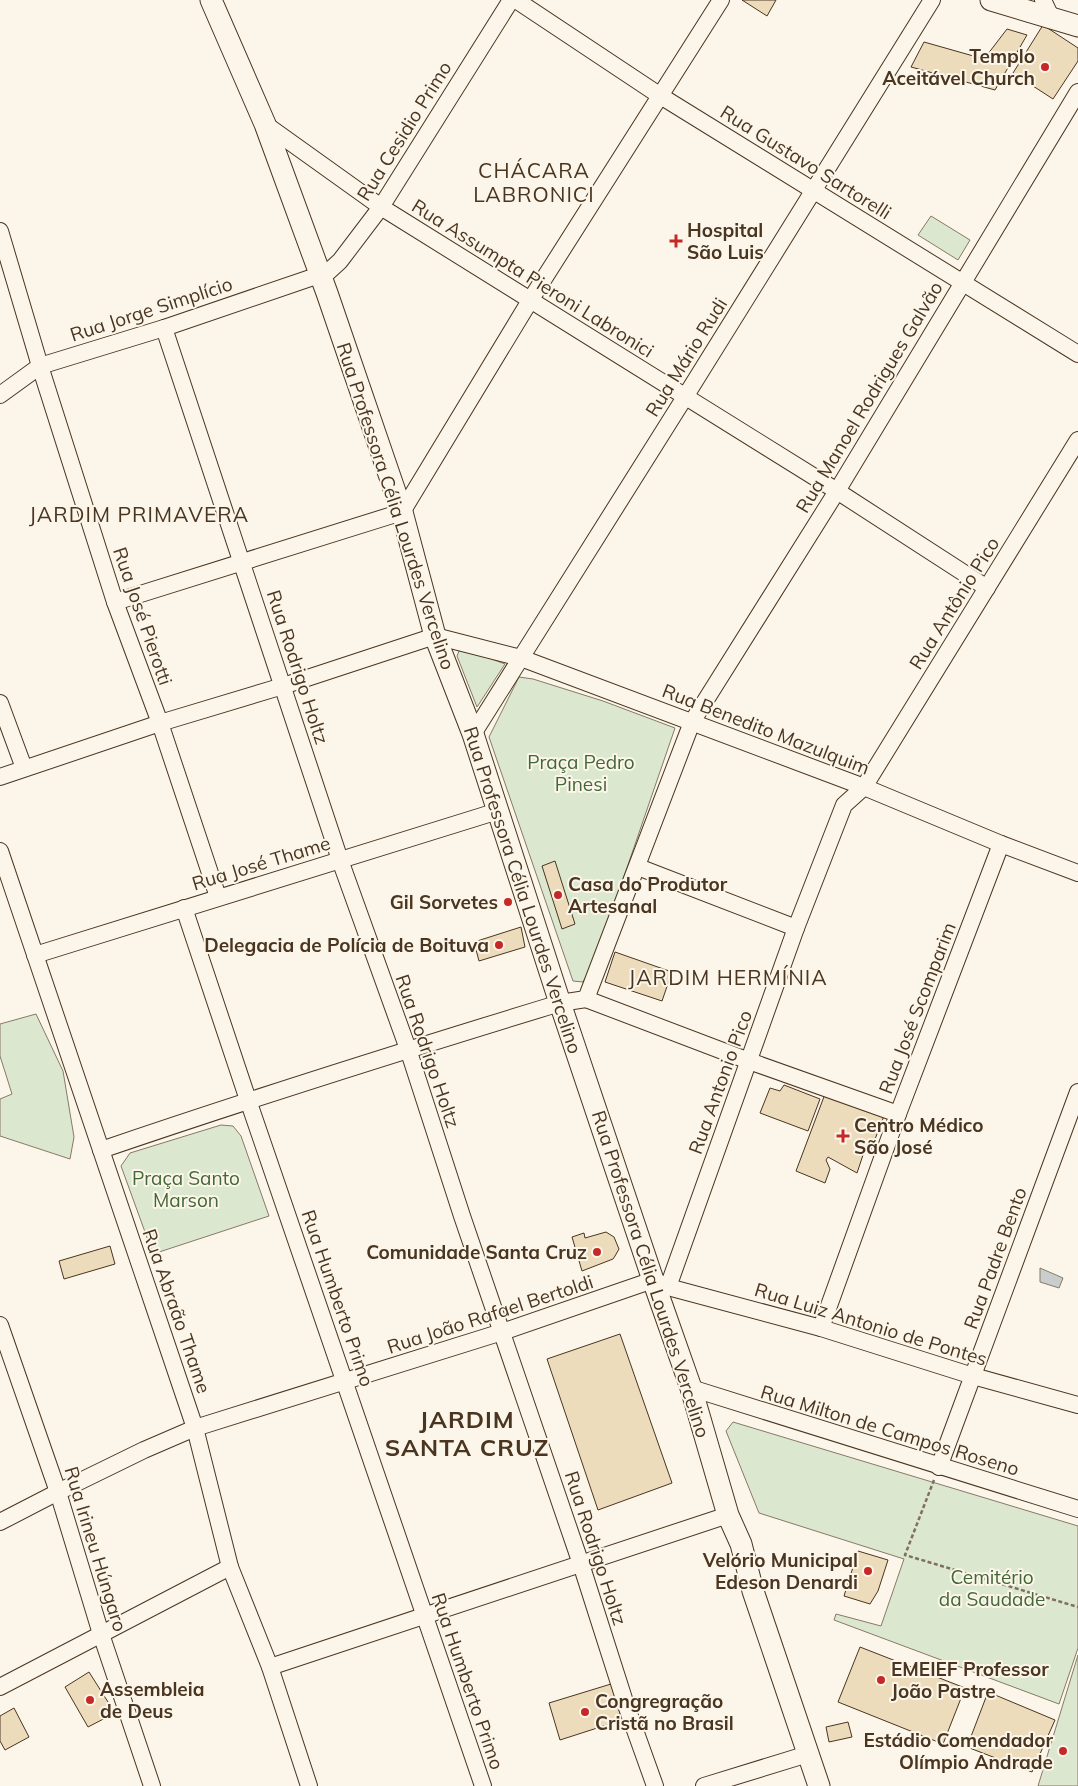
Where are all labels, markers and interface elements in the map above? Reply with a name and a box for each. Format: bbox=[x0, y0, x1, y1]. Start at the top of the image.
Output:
place label: Templo Aceitável Church bbox=[882, 44, 1035, 90]
street label: Rua Cesidio Primo bbox=[351, 57, 457, 205]
marker: Templo Aceitável Church bbox=[1039, 61, 1051, 73]
street label: Rua Gustavo Sartorelli bbox=[716, 100, 896, 224]
district label: CHÁCARA LABRONICI bbox=[473, 157, 595, 207]
street label: Rua Assumpta Pieroni Labronici bbox=[408, 193, 658, 363]
place label: Hospital São Luis bbox=[687, 218, 764, 264]
marker: Hospital São Luis bbox=[669, 234, 683, 248]
street label: Rua Jorge Simplício bbox=[67, 271, 235, 347]
street label: Rua Manoel Rodrigues Galvão bbox=[790, 277, 948, 517]
street label: Rua Mário Rudi bbox=[640, 293, 732, 421]
street label: Rua Professora Célia Lourdes Vercelino bbox=[332, 339, 460, 673]
district label: JARDIM PRIMAVERA bbox=[29, 501, 249, 527]
street label: Rua Antônio Pico bbox=[904, 532, 1004, 674]
street label: Rua José Pierotti bbox=[108, 544, 178, 688]
street label: Rua Rodrigo Holtz bbox=[262, 587, 334, 747]
street label: Rua Benedito Mazulquim bbox=[659, 678, 873, 780]
street label: Rua Professora Célia Lourdes Vercelino bbox=[459, 723, 587, 1057]
park label: Praça Pedro Pinesi bbox=[527, 750, 635, 796]
street label: Rua José Thame bbox=[189, 831, 333, 895]
place label: Casa do Produtor Artesanal bbox=[568, 872, 728, 918]
marker: Casa do Produtor Artesanal bbox=[552, 889, 564, 901]
place label: Gil Sorvetes bbox=[390, 890, 498, 914]
marker: Gil Sorvetes bbox=[502, 896, 514, 908]
street label: Rua José Scomparim bbox=[873, 919, 961, 1097]
place label: Delegacia de Polícia de Boituva bbox=[204, 933, 489, 957]
marker: Delegacia de Polícia de Boituva bbox=[493, 939, 505, 951]
district label: JARDIM HERMÍNIA bbox=[628, 964, 828, 990]
street label: Rua Rodrigo Holtz bbox=[390, 971, 466, 1131]
street label: Rua Antonio Pico bbox=[683, 1007, 757, 1157]
street label: Rua Professora Célia Lourdes Vercelino bbox=[587, 1107, 715, 1441]
place label: Centro Médico São José bbox=[854, 1113, 984, 1159]
marker: Centro Médico São José bbox=[836, 1129, 850, 1143]
park label: Praça Santo Marson bbox=[132, 1166, 240, 1212]
street label: Rua Padre Bento bbox=[958, 1184, 1032, 1332]
street label: Rua Humberto Primo bbox=[296, 1206, 380, 1390]
street label: Rua Abraão Thame bbox=[138, 1226, 216, 1396]
place label: Comunidade Santa Cruz bbox=[366, 1240, 587, 1264]
marker: Comunidade Santa Cruz bbox=[591, 1246, 603, 1258]
street label: Rua João Rafael Bertoldi bbox=[384, 1269, 596, 1359]
street label: Rua Luiz Antonio de Pontes bbox=[752, 1277, 990, 1371]
street label: Rua Milton de Campos Roseno bbox=[758, 1379, 1022, 1481]
district label: JARDIM SANTA CRUZ bbox=[385, 1404, 549, 1462]
street label: Rua Irineu Húngaro bbox=[59, 1464, 133, 1634]
street label: Rua Rodrigo Holtz bbox=[560, 1468, 632, 1628]
place label: Velório Municipal Edeson Denardi bbox=[702, 1548, 858, 1594]
marker: Velório Municipal Edeson Denardi bbox=[862, 1565, 874, 1577]
park label: Cemitério da Saudade bbox=[939, 1565, 1045, 1611]
street label: Rua Humberto Primo bbox=[426, 1589, 510, 1773]
place label: EMEIEF Professor João Pastre bbox=[891, 1657, 1049, 1703]
marker: EMEIEF Professor João Pastre bbox=[875, 1674, 887, 1686]
place label: Assembleia de Deus bbox=[100, 1677, 205, 1723]
place label: Congregração Cristã no Brasil bbox=[595, 1689, 734, 1735]
marker: Assembleia de Deus bbox=[84, 1694, 96, 1706]
marker: Congregração Cristã no Brasil bbox=[579, 1706, 591, 1718]
place label: Estádio Comendador Olímpio Andrade bbox=[864, 1728, 1054, 1774]
marker: Estádio Comendador Olímpio Andrade bbox=[1057, 1745, 1069, 1757]

